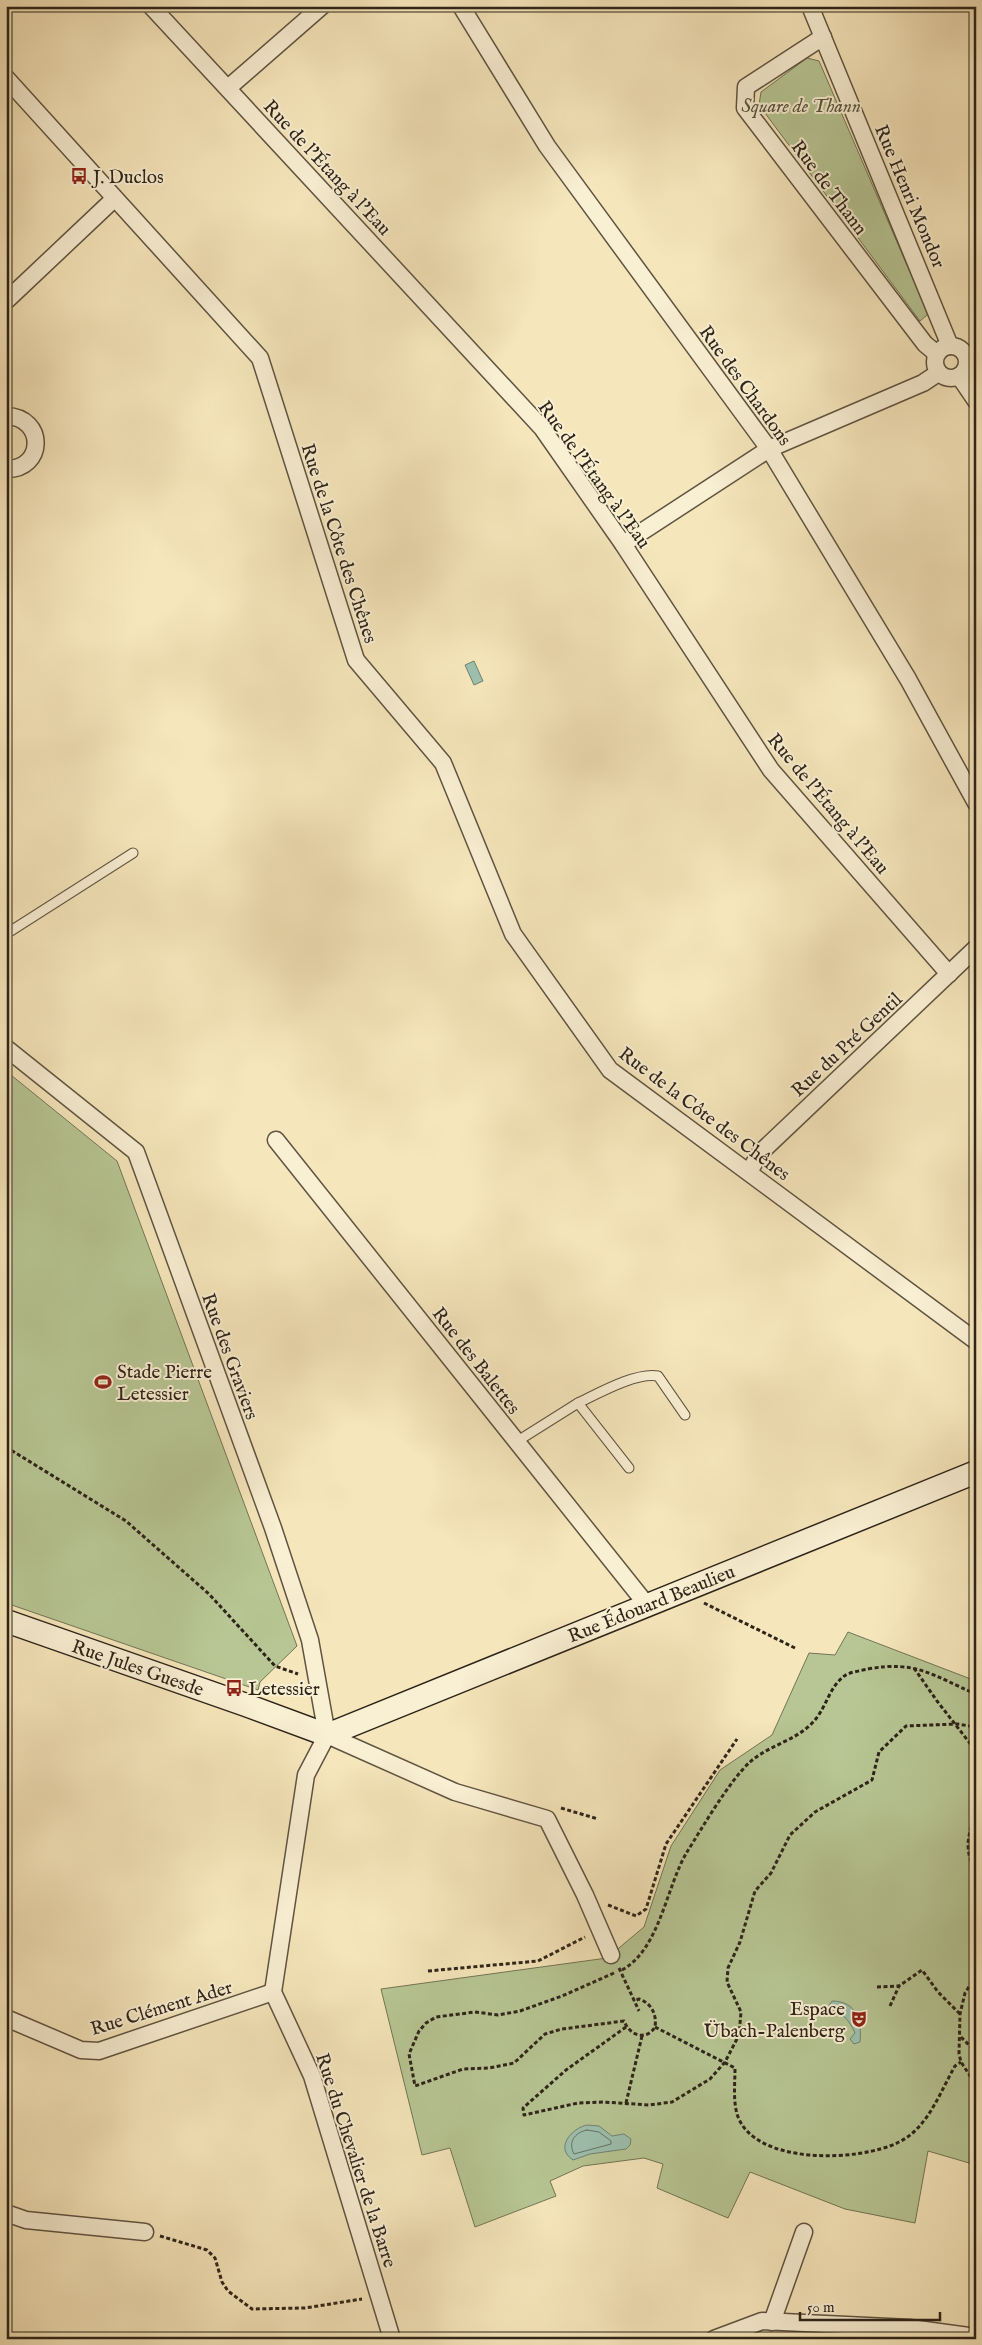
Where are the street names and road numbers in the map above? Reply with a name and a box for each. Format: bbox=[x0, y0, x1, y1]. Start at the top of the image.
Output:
street label: Rue de l'Étang à l'Eau bbox=[257, 95, 396, 241]
street label: Rue Henri Mondor bbox=[868, 121, 950, 272]
street label: Rue de Thann bbox=[785, 136, 872, 240]
street label: Rue des Chardons bbox=[693, 321, 796, 451]
street label: Rue de l'Étang à l'Eau bbox=[532, 396, 656, 554]
street label: Rue de la Côte des Chênes bbox=[294, 441, 382, 646]
street label: Rue de l'Étang à l'Eau bbox=[761, 728, 894, 880]
street label: Rue du Pré Gentil bbox=[787, 987, 908, 1103]
street label: Rue de la Côte des Chênes bbox=[613, 1042, 794, 1187]
street label: Rue des Graviers bbox=[195, 1290, 263, 1423]
street label: Rue des Balettes bbox=[426, 1303, 525, 1420]
street label: Rue Édouard Beaulieu bbox=[564, 1559, 739, 1649]
street label: Rue Jules Guesde bbox=[68, 1635, 207, 1703]
street label: Rue Clément Ader bbox=[88, 1976, 236, 2042]
street label: Rue du Chevalier de la Barre bbox=[309, 2050, 401, 2271]

